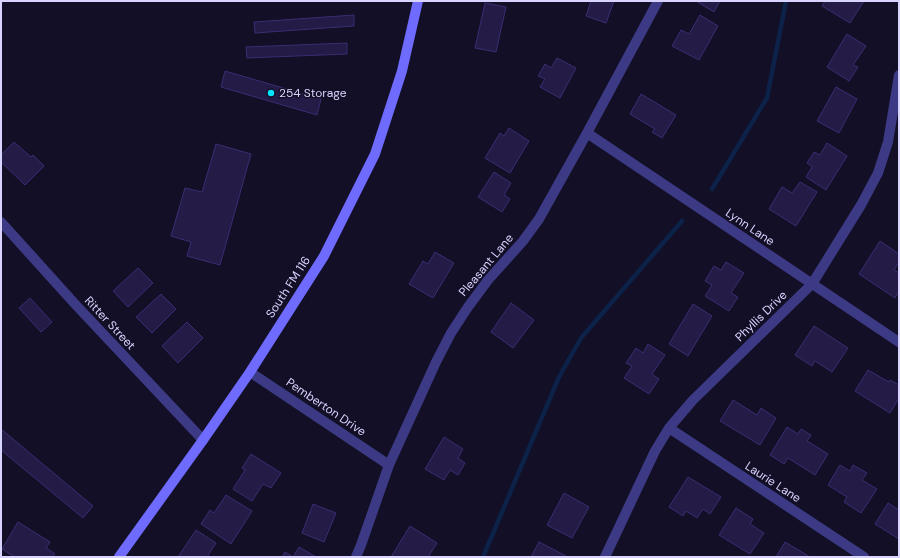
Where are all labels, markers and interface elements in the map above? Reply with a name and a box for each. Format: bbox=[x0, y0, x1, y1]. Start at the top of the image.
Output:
place label: 254 Storage bbox=[279, 85, 347, 101]
marker: 254 Storage bbox=[266, 88, 276, 98]
street label: Lynn Lane bbox=[722, 205, 778, 249]
street label: Pleasant Lane bbox=[455, 230, 517, 300]
street label: South FM 116 bbox=[262, 253, 314, 321]
street label: Phyllis Drive bbox=[732, 287, 791, 345]
street label: Ritter Street bbox=[81, 293, 139, 353]
street label: Pemberton Drive bbox=[283, 374, 369, 440]
street label: Laurie Lane bbox=[742, 458, 804, 506]

